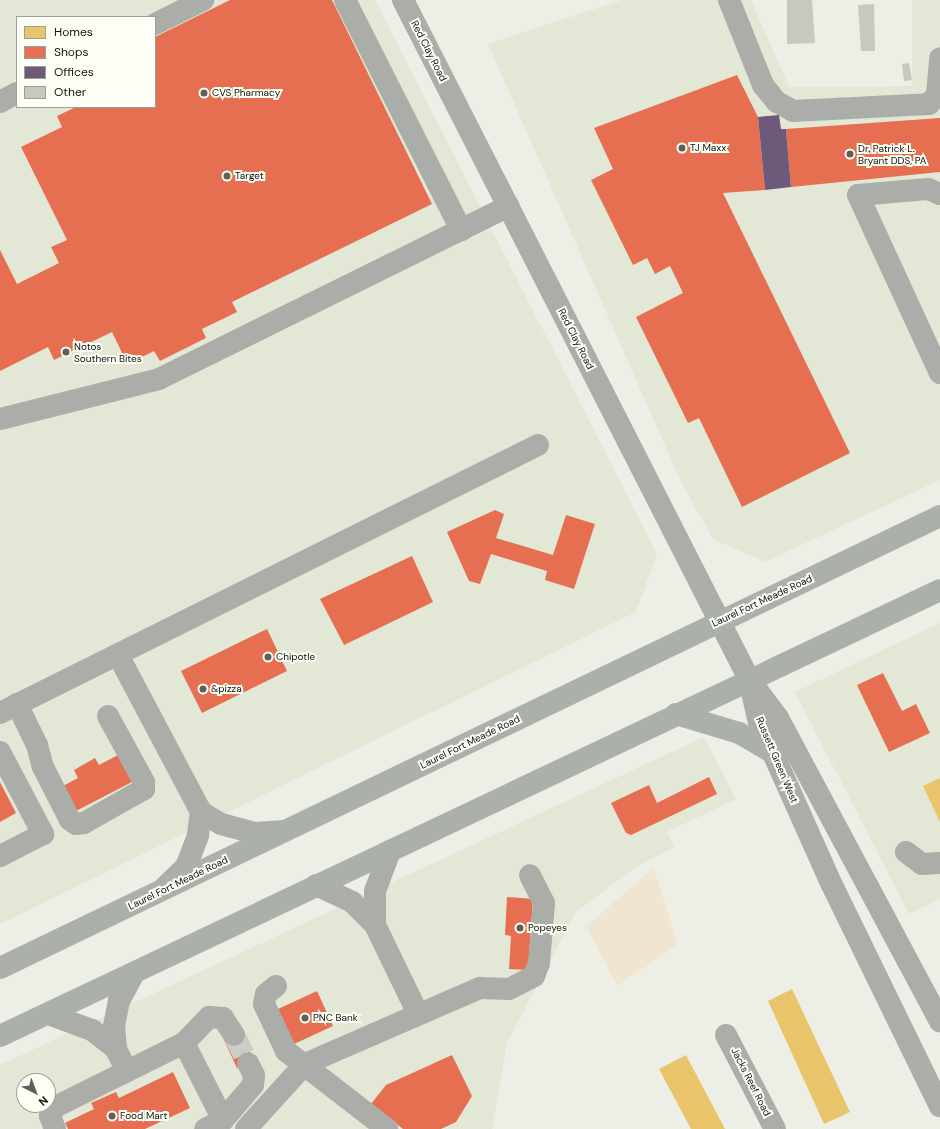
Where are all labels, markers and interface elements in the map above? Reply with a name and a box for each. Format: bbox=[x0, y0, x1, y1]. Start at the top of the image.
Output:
legend bbox=[16, 16, 156, 108]
street label: Red Clay Road bbox=[409, 19, 449, 83]
text: Homes bbox=[54, 24, 93, 40]
text: Shops bbox=[54, 44, 89, 60]
text: Offices bbox=[54, 64, 94, 80]
text: Other bbox=[54, 84, 86, 100]
place label: CVS Pharmacy bbox=[212, 87, 280, 99]
marker: CVS Pharmacy bbox=[199, 88, 209, 98]
place label: TJ Maxx bbox=[690, 142, 726, 154]
place label: Dr. Patrick L. Bryant DDS, PA bbox=[858, 142, 926, 166]
marker: TJ Maxx bbox=[677, 143, 687, 153]
marker: Dr. Patrick L. Bryant DDS, PA bbox=[845, 149, 855, 159]
place label: Target bbox=[235, 170, 264, 182]
marker: Target bbox=[222, 171, 232, 181]
street label: Red Clay Road bbox=[556, 307, 596, 371]
place label: Notos Southern Bites bbox=[74, 340, 142, 364]
marker: Notos Southern Bites bbox=[61, 347, 71, 357]
street label: Laurel Fort Meade Road bbox=[710, 572, 814, 630]
place label: Chipotle bbox=[276, 651, 315, 663]
marker: Chipotle bbox=[263, 652, 273, 662]
place label: &pizza bbox=[211, 683, 242, 695]
marker: &pizza bbox=[198, 684, 208, 694]
street label: Laurel Fort Meade Road bbox=[418, 713, 522, 771]
street label: Russett Green West bbox=[753, 715, 801, 805]
street label: Laurel Fort Meade Road bbox=[126, 854, 230, 912]
place label: Popeyes bbox=[528, 922, 567, 934]
marker: Popeyes bbox=[515, 923, 525, 933]
place label: PNC Bank bbox=[313, 1012, 358, 1024]
marker: PNC Bank bbox=[300, 1013, 310, 1023]
street label: Jacks Reef Road bbox=[729, 1046, 773, 1118]
north arrow bbox=[16, 1073, 56, 1113]
text: N bbox=[36, 1093, 51, 1109]
place label: Food Mart bbox=[120, 1110, 167, 1122]
marker: Food Mart bbox=[107, 1111, 117, 1121]

